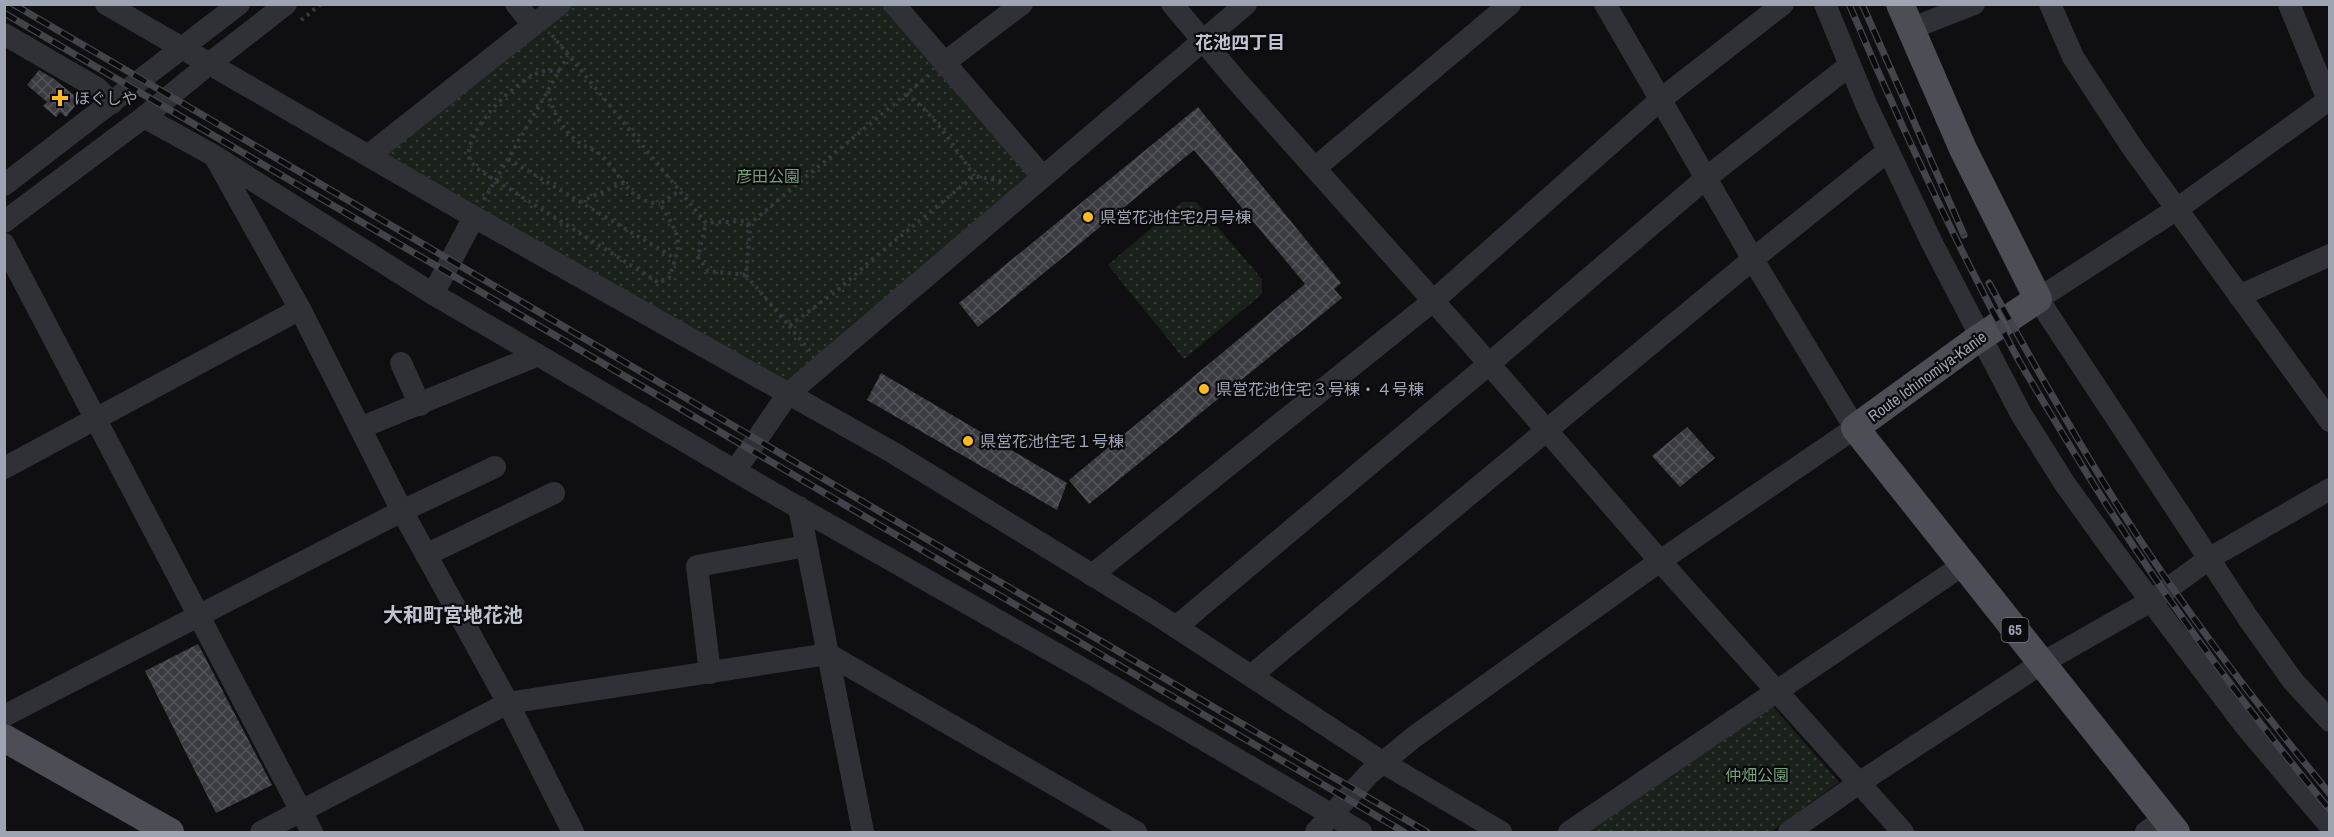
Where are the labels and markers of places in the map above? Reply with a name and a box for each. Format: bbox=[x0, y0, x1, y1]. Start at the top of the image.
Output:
place label: ほぐしや bbox=[74, 87, 138, 109]
marker: ほぐしや bbox=[51, 89, 69, 107]
place label: 県営花池住宅2月号棟 bbox=[1100, 206, 1251, 228]
marker: 県営花池住宅2月号棟 bbox=[1081, 210, 1095, 224]
place label: 県営花池住宅３号棟・４号棟 bbox=[1216, 378, 1424, 400]
marker: 県営花池住宅３号棟・４号棟 bbox=[1197, 382, 1211, 396]
place label: 県営花池住宅１号棟 bbox=[980, 430, 1124, 452]
marker: 県営花池住宅１号棟 bbox=[961, 434, 975, 448]

